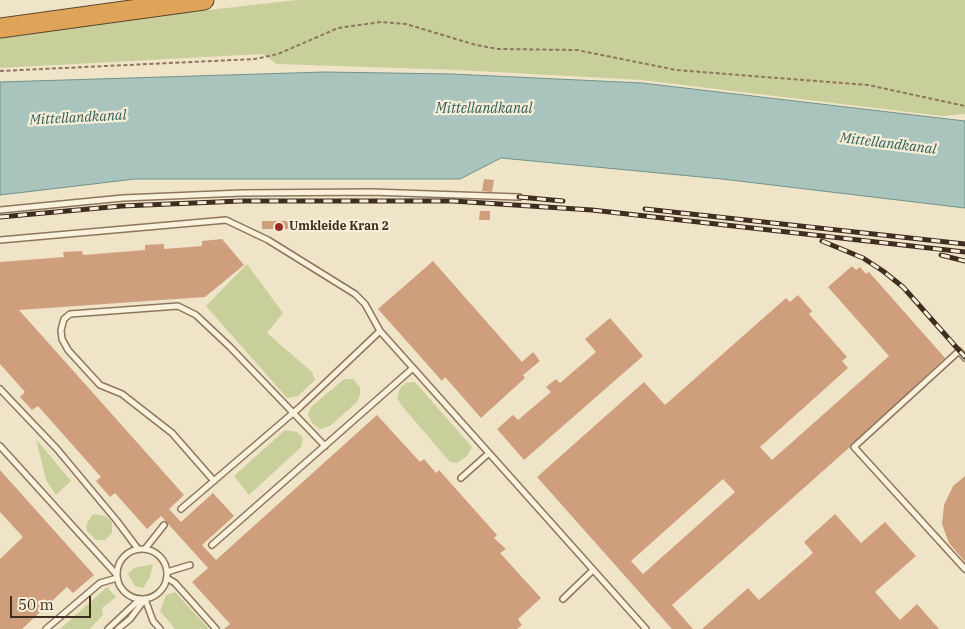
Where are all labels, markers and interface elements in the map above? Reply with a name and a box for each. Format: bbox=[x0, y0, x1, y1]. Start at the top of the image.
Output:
water label: Mittellandkanal bbox=[436, 101, 532, 117]
water label: Mittellandkanal bbox=[29, 107, 127, 129]
water label: Mittellandkanal bbox=[839, 130, 937, 158]
place label: Umkleide Kran 2 bbox=[289, 220, 389, 234]
marker: Umkleide Kran 2 bbox=[273, 221, 285, 233]
scale bar bbox=[12, 586, 94, 618]
text: 50 m bbox=[18, 595, 54, 614]

